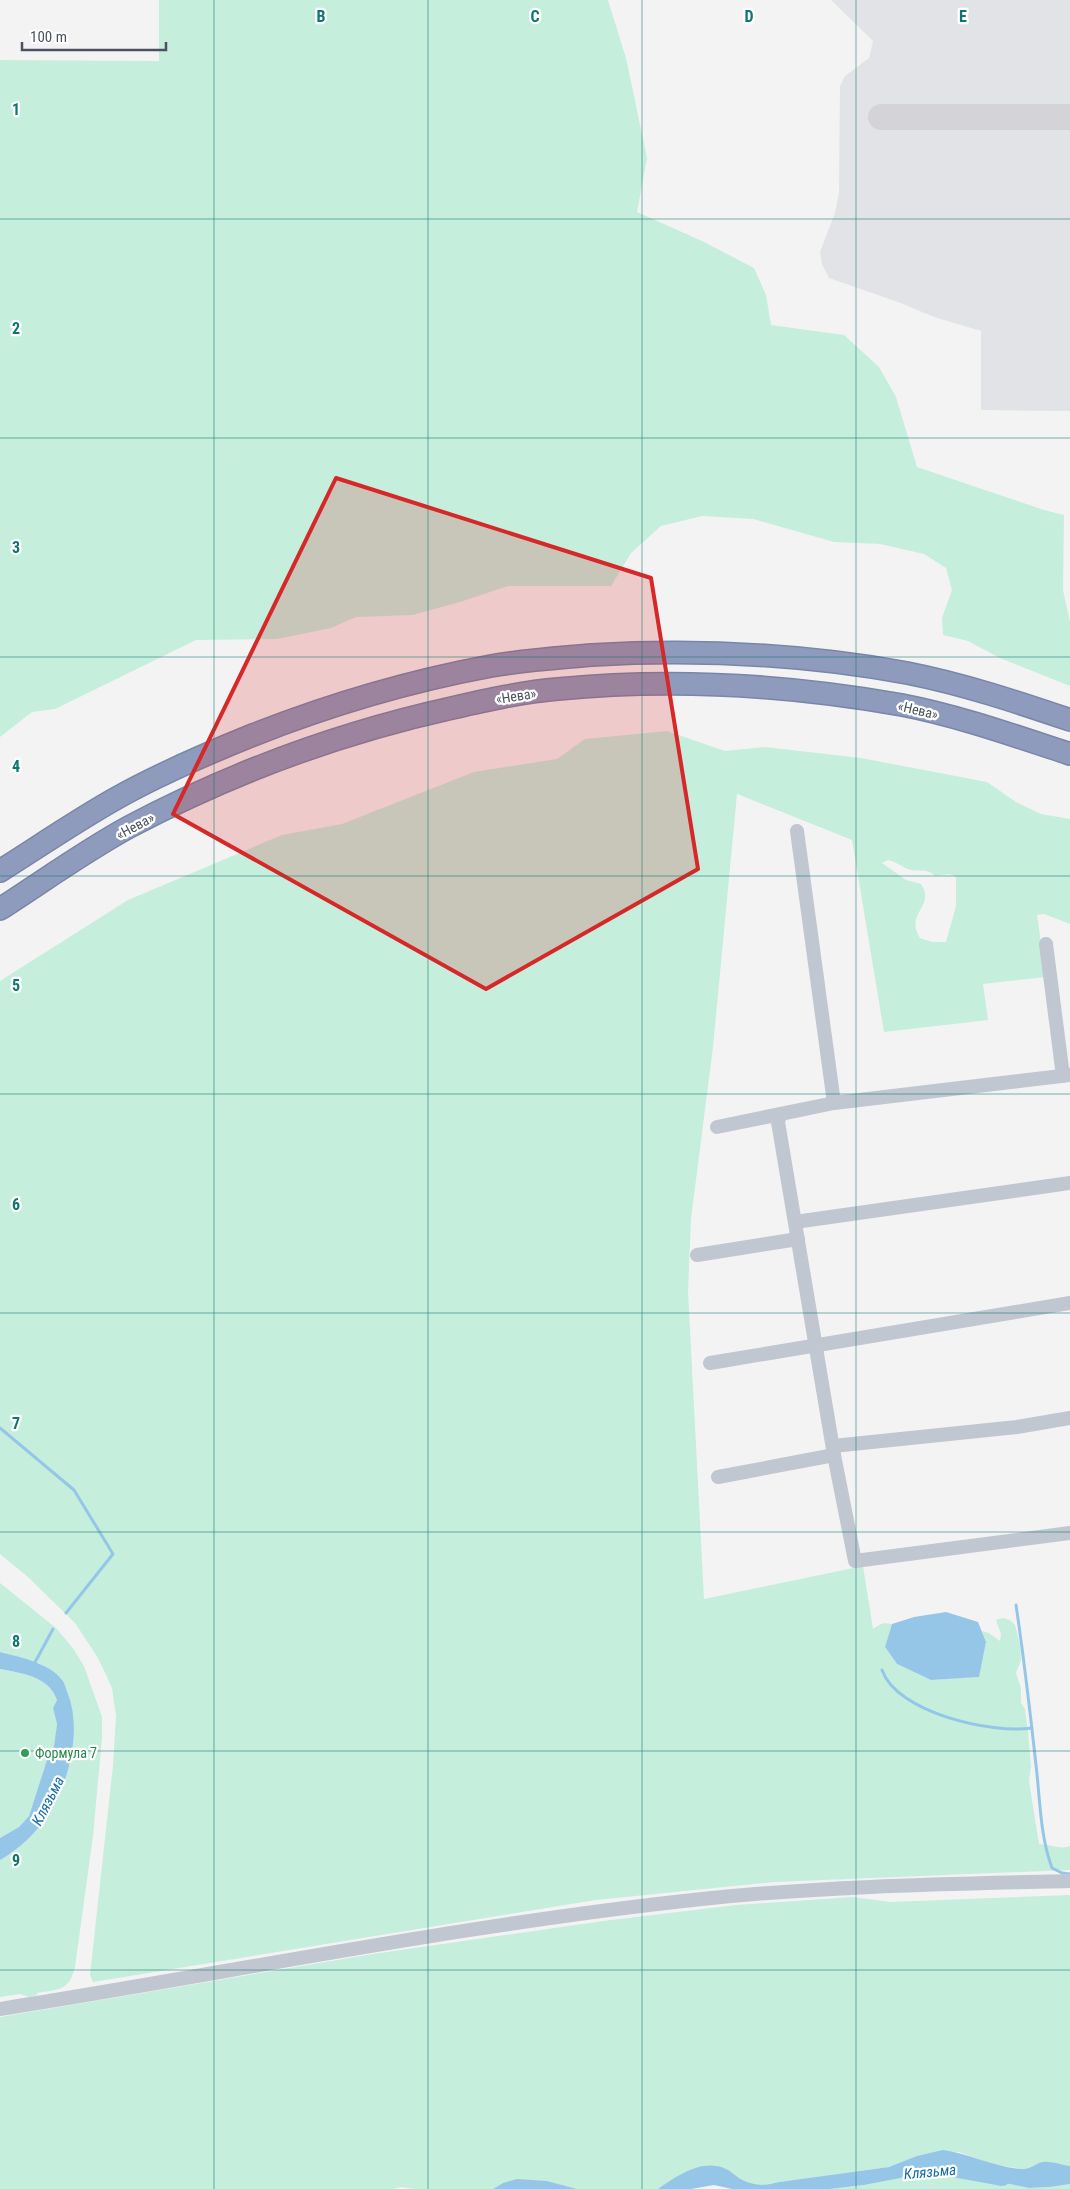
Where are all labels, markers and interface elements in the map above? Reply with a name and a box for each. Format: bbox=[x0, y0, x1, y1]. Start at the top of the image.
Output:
text: B bbox=[317, 7, 326, 26]
text: C bbox=[530, 7, 540, 26]
text: D bbox=[744, 7, 754, 26]
text: E bbox=[959, 7, 967, 26]
scale bar bbox=[22, 20, 166, 52]
text: 100 m bbox=[30, 28, 67, 46]
text: 1 bbox=[12, 100, 20, 119]
text: 2 bbox=[12, 319, 20, 338]
text: 3 bbox=[12, 538, 20, 557]
street label: «Нева» bbox=[495, 685, 537, 707]
street label: «Нева» bbox=[896, 698, 940, 722]
text: 4 bbox=[12, 757, 20, 776]
street label: «Нева» bbox=[113, 809, 157, 843]
text: 5 bbox=[12, 976, 20, 995]
text: 6 bbox=[12, 1195, 20, 1214]
text: 7 bbox=[12, 1414, 20, 1433]
text: 8 bbox=[12, 1632, 20, 1651]
place label: Формула 7 bbox=[35, 1745, 97, 1761]
marker: Формула 7 bbox=[19, 1747, 31, 1759]
water label: Клязьма bbox=[28, 1774, 68, 1828]
text: 9 bbox=[12, 1851, 20, 1870]
water label: Клязьма bbox=[903, 2161, 957, 2183]

